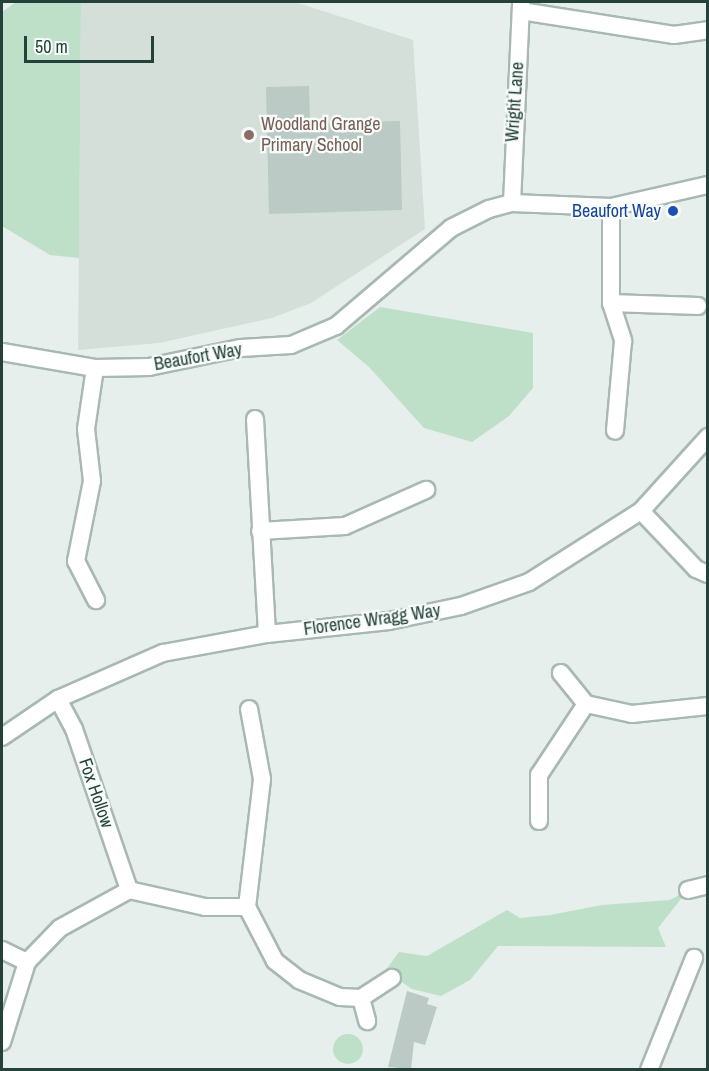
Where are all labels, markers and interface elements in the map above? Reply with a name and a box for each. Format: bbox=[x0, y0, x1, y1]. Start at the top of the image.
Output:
scale bar bbox=[27, 24, 158, 62]
text: 50 m bbox=[35, 34, 68, 59]
street label: Wright Lane bbox=[501, 61, 529, 143]
place label: Woodland Grange Primary School bbox=[261, 114, 381, 156]
marker: Woodland Grange Primary School bbox=[242, 128, 256, 142]
place label: Beaufort Way bbox=[572, 200, 661, 222]
marker: Beaufort Way bbox=[666, 204, 680, 218]
street label: Beaufort Way bbox=[152, 339, 244, 375]
street label: Florence Wragg Way bbox=[302, 600, 442, 640]
street label: Fox Hollow bbox=[74, 755, 118, 831]

